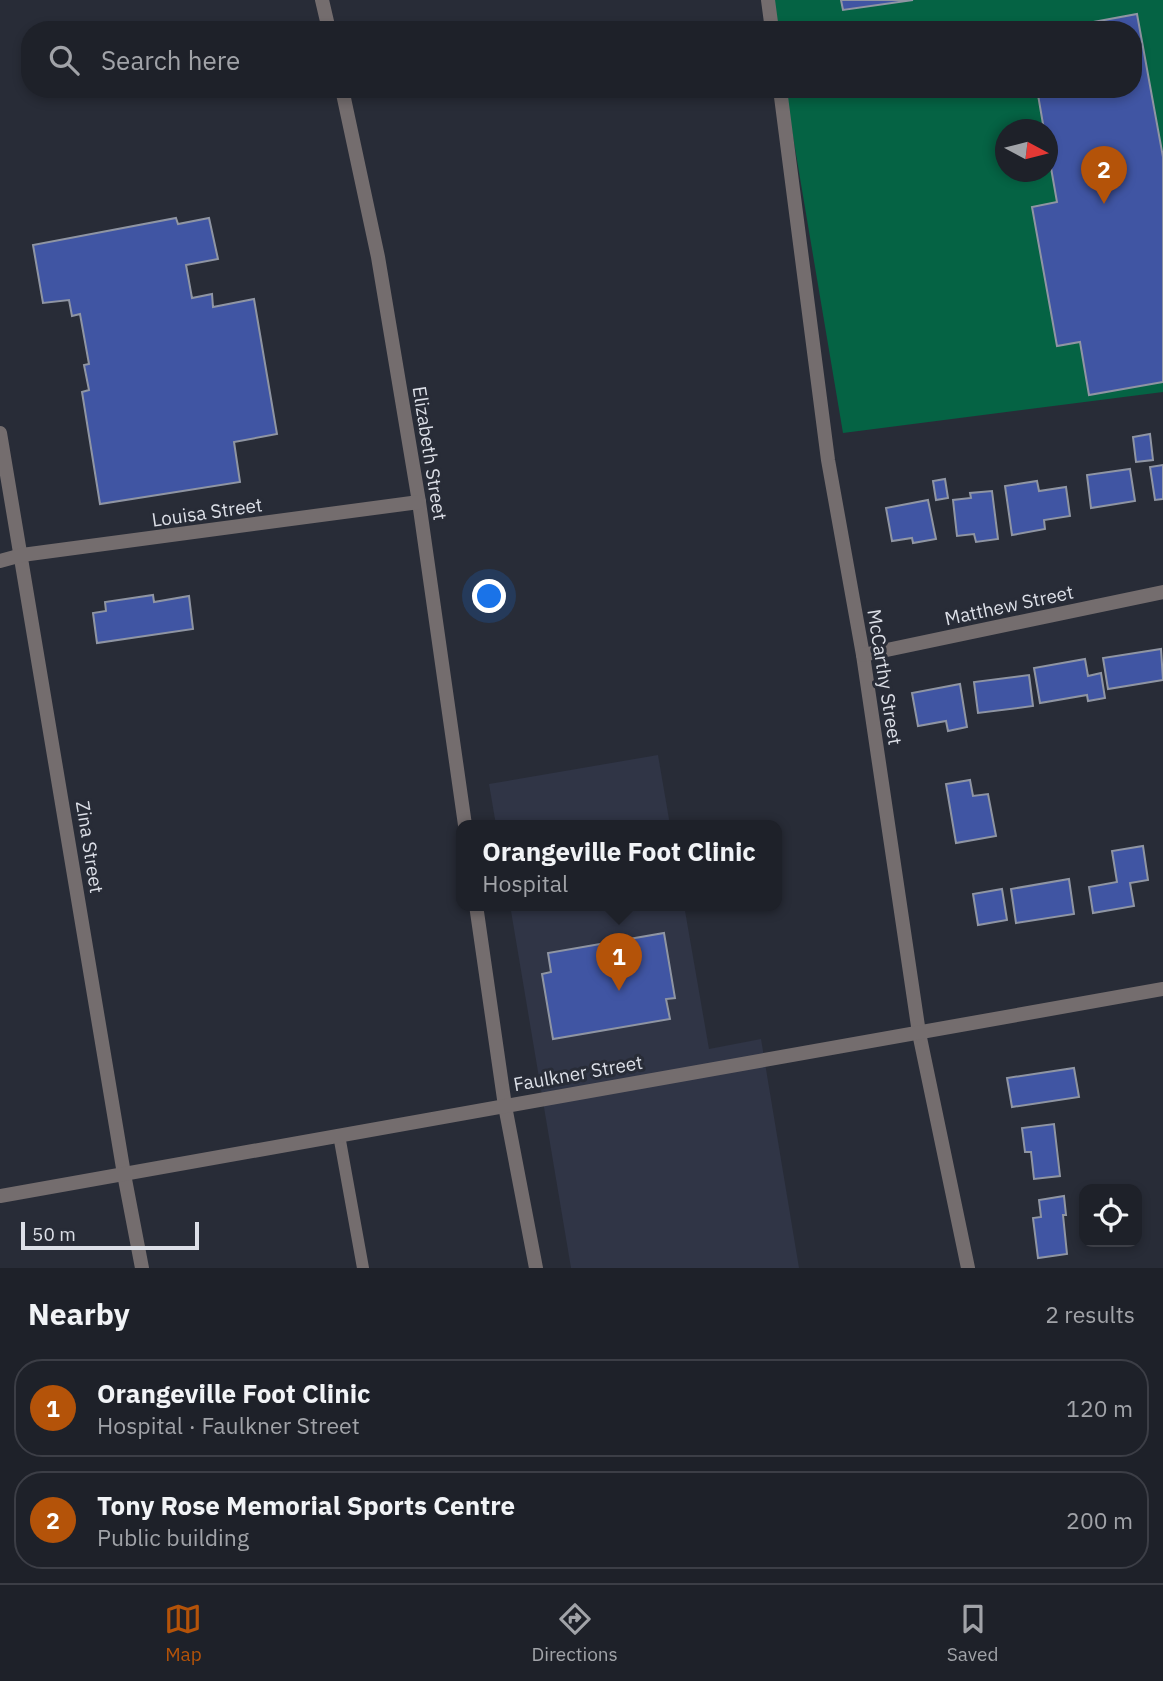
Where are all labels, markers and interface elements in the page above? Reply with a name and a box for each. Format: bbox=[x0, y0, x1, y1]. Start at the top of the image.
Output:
search box bbox=[21, 21, 1142, 98]
icon: search bbox=[45, 41, 83, 79]
text: Search here bbox=[101, 43, 240, 77]
north arrow bbox=[995, 119, 1058, 182]
pin: 2 bbox=[1081, 146, 1127, 204]
street label: Elizabeth Street bbox=[408, 384, 452, 522]
street label: Louisa Street bbox=[150, 492, 264, 532]
your location bbox=[472, 579, 506, 613]
street label: Matthew Street bbox=[942, 580, 1076, 630]
street label: McCarthy Street bbox=[862, 607, 908, 747]
street label: Zina Street bbox=[71, 799, 109, 895]
popup bbox=[456, 820, 782, 911]
text: Orangeville Foot Clinic bbox=[482, 834, 756, 868]
text: Hospital bbox=[482, 868, 568, 898]
pin: 1 bbox=[596, 933, 642, 991]
street label: Faulkner Street bbox=[512, 1050, 644, 1096]
map controls bbox=[1079, 1184, 1142, 1247]
button: locate bbox=[1079, 1184, 1142, 1247]
scale bar bbox=[21, 1219, 200, 1251]
text: 50 m bbox=[32, 1222, 76, 1246]
text: Nearby bbox=[28, 1294, 130, 1333]
text: 2 results bbox=[1045, 1299, 1135, 1329]
text: Orangeville Foot Clinic bbox=[97, 1376, 371, 1410]
text: 1 bbox=[46, 1393, 60, 1423]
text: 120 m bbox=[1066, 1393, 1133, 1423]
text: Hospital · Faulkner Street bbox=[97, 1410, 360, 1440]
text: Tony Rose Memorial Sports Centre bbox=[97, 1488, 515, 1522]
text: 2 bbox=[46, 1505, 60, 1535]
text: 200 m bbox=[1066, 1505, 1133, 1535]
text: Public building bbox=[97, 1522, 249, 1552]
tab: Map bbox=[164, 1600, 202, 1666]
tab: Directions bbox=[531, 1600, 618, 1666]
tab: Saved bbox=[947, 1600, 999, 1666]

